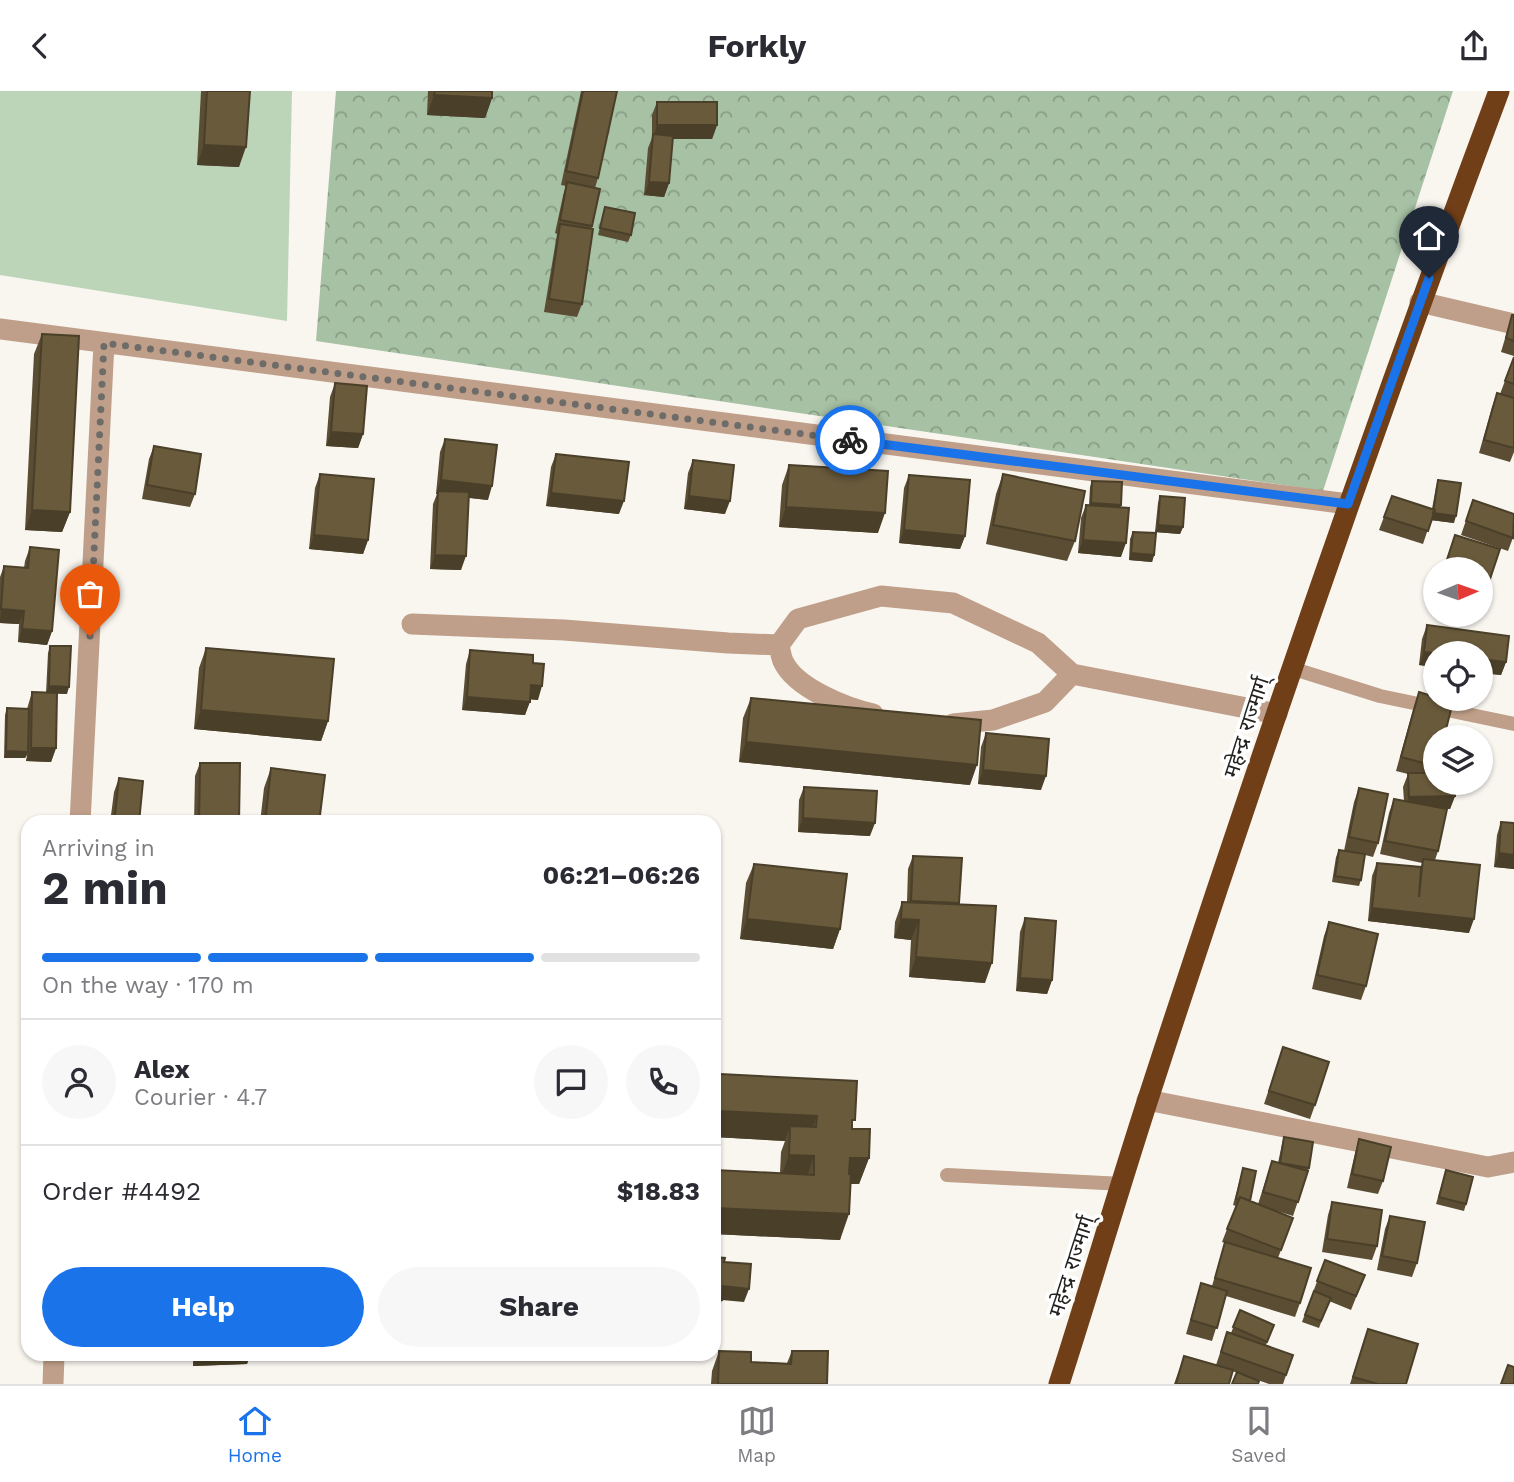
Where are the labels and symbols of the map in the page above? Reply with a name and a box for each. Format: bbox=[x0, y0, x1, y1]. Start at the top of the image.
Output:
pin bbox=[1399, 206, 1459, 278]
courier bbox=[815, 405, 885, 475]
north arrow bbox=[1423, 557, 1493, 627]
pin bbox=[60, 564, 120, 636]
street label: महेन्द्र राज्मार्ग् bbox=[1218, 671, 1276, 781]
street label: महेन्द्र राज्मार्ग् bbox=[1043, 1210, 1101, 1320]

